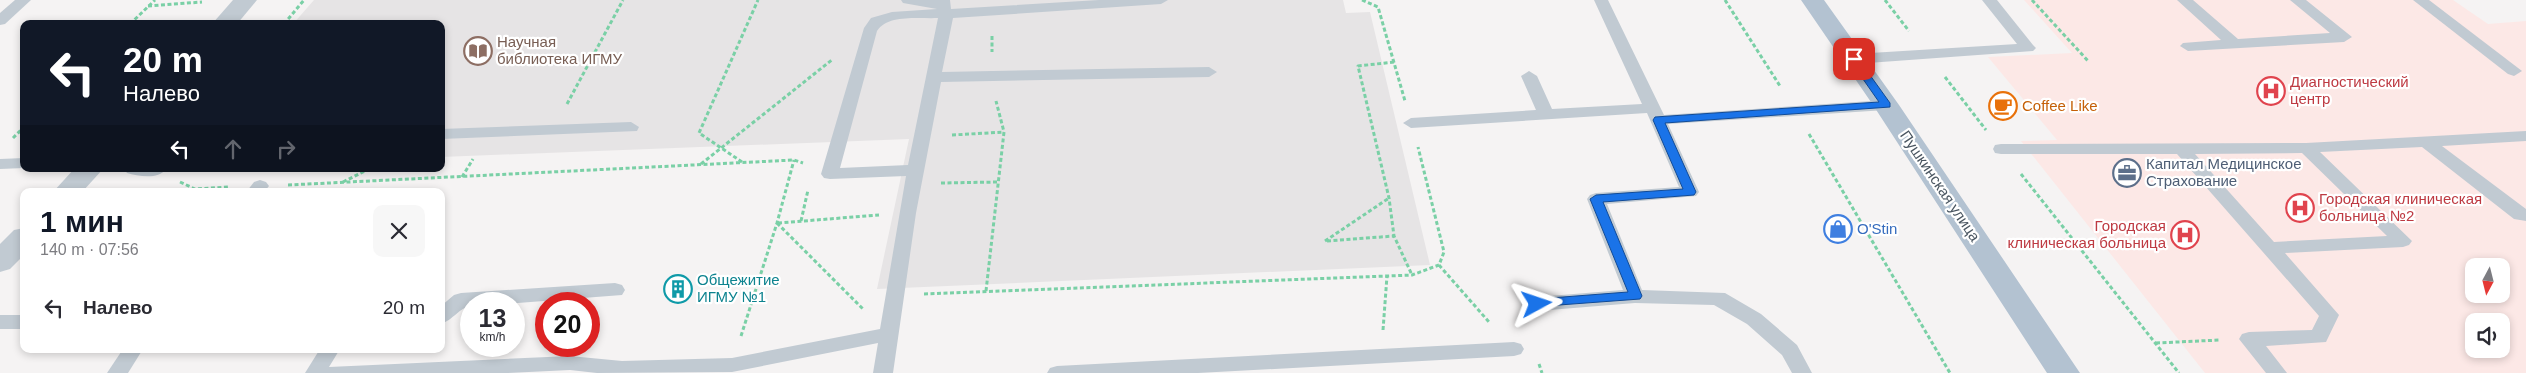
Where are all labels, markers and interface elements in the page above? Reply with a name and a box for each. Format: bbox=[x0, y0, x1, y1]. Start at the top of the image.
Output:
place label: Научная библиотека ИГМУ bbox=[497, 33, 623, 67]
library icon: Научная библиотека ИГМУ bbox=[463, 36, 493, 66]
pin bbox=[1833, 38, 1875, 80]
icon: left bbox=[40, 40, 105, 105]
text: 20 m bbox=[123, 40, 203, 79]
icon: arrive bbox=[1840, 45, 1868, 73]
place label: Диагностический центр bbox=[2290, 73, 2409, 107]
hospital icon: Диагностический центр bbox=[2256, 76, 2286, 106]
text: Налево bbox=[123, 81, 200, 106]
cafe icon: Coffee Like bbox=[1988, 91, 2018, 121]
place label: Coffee Like bbox=[2022, 97, 2098, 114]
street label: Пушкинская улица bbox=[1897, 127, 1984, 245]
icon: left bbox=[166, 135, 194, 163]
icon: ahead bbox=[219, 135, 247, 163]
icon: right bbox=[272, 135, 300, 163]
place label: Капитал Медицинское Страхование bbox=[2146, 155, 2302, 189]
office icon: Капитал Медицинское Страхование bbox=[2112, 158, 2142, 188]
place label: Городская клиническая больница №2 bbox=[2319, 190, 2482, 224]
hospital icon: Городская клиническая больница №2 bbox=[2285, 193, 2315, 223]
text: 1 мин bbox=[40, 205, 124, 238]
button: close bbox=[373, 205, 425, 257]
shop icon: O'Stin bbox=[1823, 214, 1853, 244]
place label: Городская клиническая больница bbox=[2008, 217, 2167, 251]
place label: O'Stin bbox=[1857, 220, 1897, 237]
hospital icon: Городская клиническая больница bbox=[2170, 220, 2200, 250]
text: 140 m · 07:56 bbox=[40, 241, 139, 258]
north arrow bbox=[2465, 258, 2510, 302]
map controls bbox=[2465, 258, 2510, 358]
place label: Общежитие ИГМУ №1 bbox=[697, 271, 780, 305]
building icon: Общежитие ИГМУ №1 bbox=[663, 274, 693, 304]
position arrow bbox=[1510, 277, 1562, 329]
speed limit sign: 20 bbox=[535, 292, 600, 357]
icon: left bbox=[40, 294, 68, 322]
text: Налево bbox=[83, 297, 153, 318]
text: 20 m bbox=[383, 297, 425, 318]
text: 13 bbox=[479, 304, 506, 332]
button: sound bbox=[2465, 313, 2510, 358]
text: km/h bbox=[479, 330, 506, 344]

